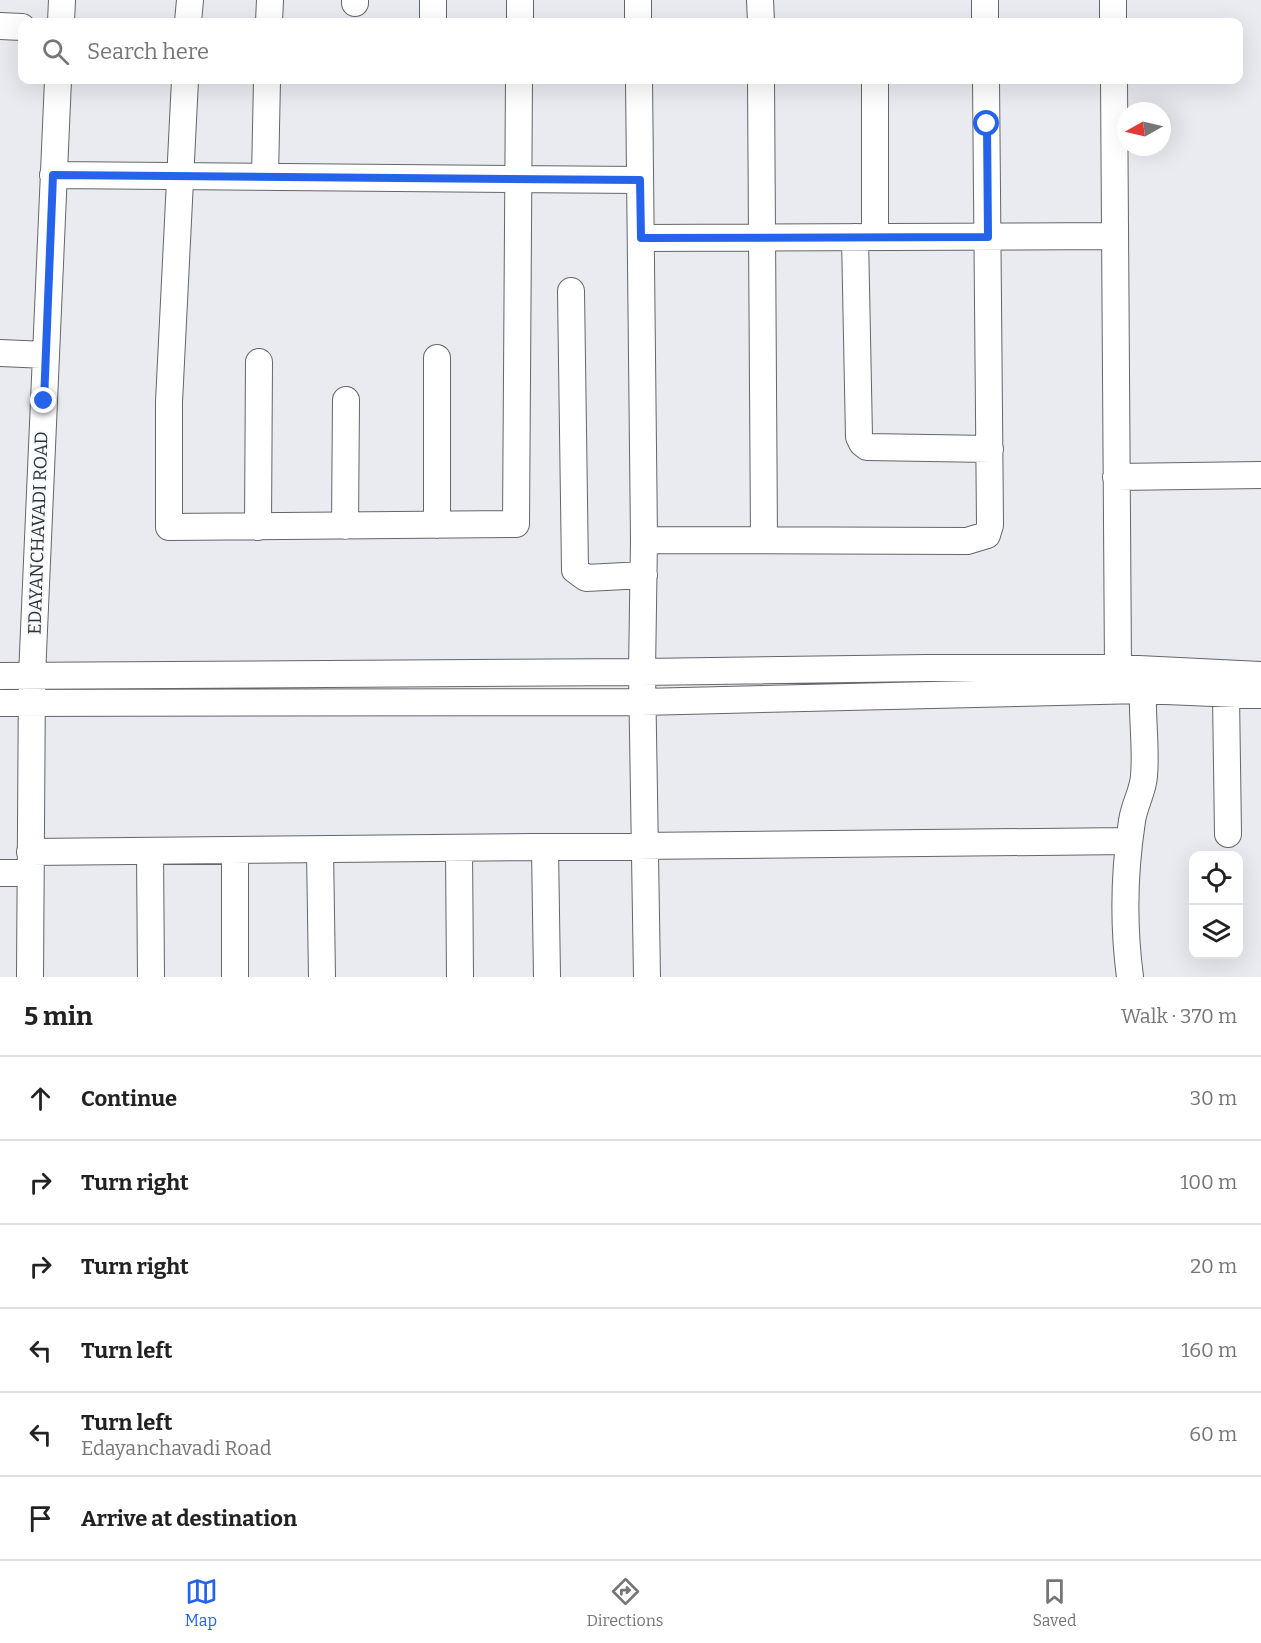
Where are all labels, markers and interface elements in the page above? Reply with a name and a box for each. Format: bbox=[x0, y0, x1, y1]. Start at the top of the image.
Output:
search box bbox=[18, 18, 1243, 84]
icon: search bbox=[39, 35, 72, 68]
text: Search here bbox=[87, 38, 209, 65]
north arrow bbox=[1117, 102, 1171, 156]
route start bbox=[973, 110, 999, 136]
route end bbox=[30, 387, 56, 413]
street label: EDAYANCHAVADI ROAD bbox=[23, 431, 53, 635]
map controls bbox=[1189, 851, 1243, 959]
button: locate bbox=[1189, 851, 1243, 905]
button: layers bbox=[1189, 905, 1243, 959]
text: 5 min bbox=[24, 1001, 93, 1032]
text: Walk · 370 m bbox=[1121, 1004, 1237, 1028]
icon: ahead bbox=[24, 1082, 57, 1115]
text: Continue bbox=[81, 1085, 177, 1112]
text: 30 m bbox=[1190, 1086, 1237, 1110]
icon: right bbox=[24, 1166, 57, 1199]
text: Turn right bbox=[81, 1169, 189, 1196]
text: 100 m bbox=[1180, 1170, 1237, 1194]
icon: right bbox=[24, 1250, 57, 1283]
text: Turn right bbox=[81, 1253, 189, 1280]
text: 20 m bbox=[1190, 1254, 1237, 1278]
icon: left bbox=[24, 1334, 57, 1367]
text: Turn left bbox=[81, 1337, 173, 1364]
text: 160 m bbox=[1181, 1338, 1237, 1362]
text: Turn left bbox=[81, 1409, 173, 1436]
icon: left bbox=[24, 1418, 57, 1451]
text: 60 m bbox=[1189, 1422, 1237, 1446]
text: Edayanchavadi Road bbox=[81, 1436, 272, 1460]
icon: arrive bbox=[24, 1502, 57, 1535]
text: Arrive at destination bbox=[81, 1505, 297, 1532]
tab: Map bbox=[185, 1575, 218, 1630]
tab: Directions bbox=[587, 1575, 664, 1630]
tab: Saved bbox=[1033, 1575, 1076, 1630]

